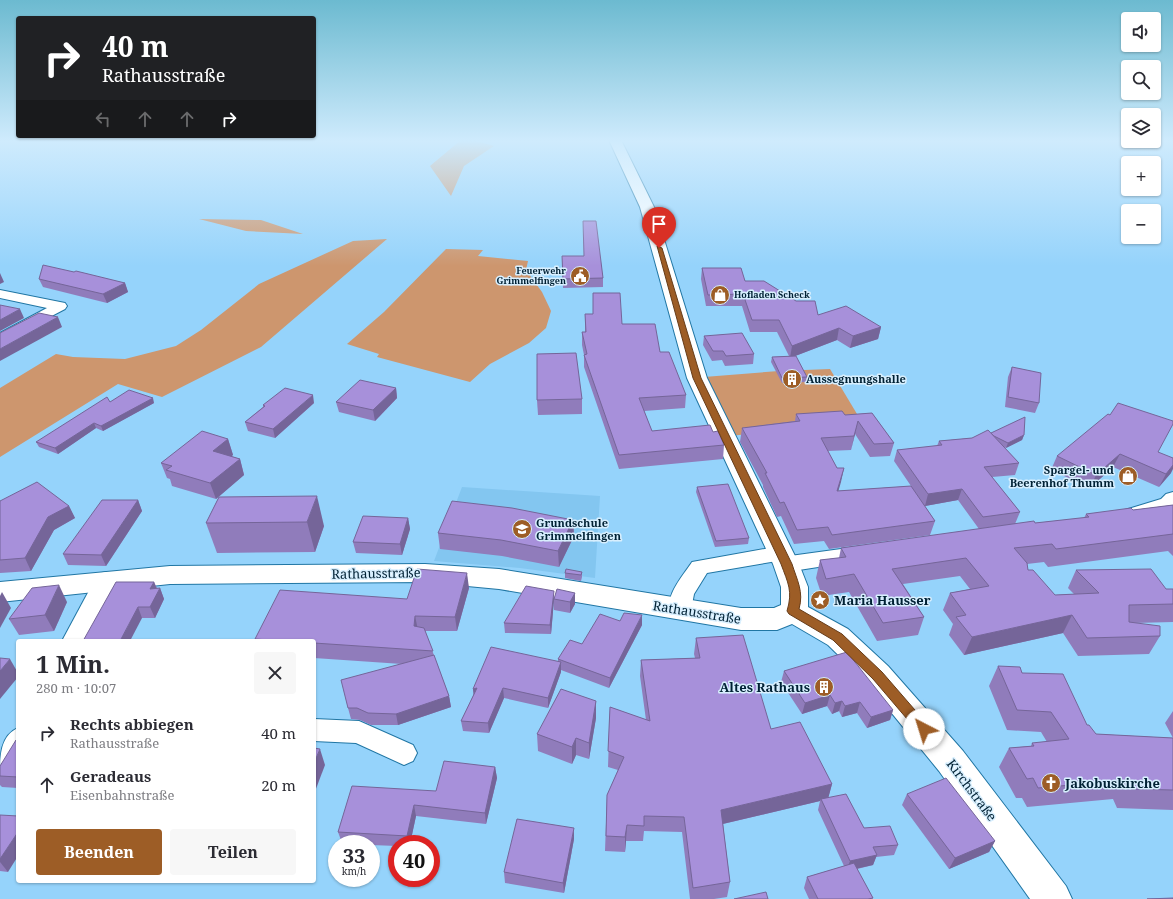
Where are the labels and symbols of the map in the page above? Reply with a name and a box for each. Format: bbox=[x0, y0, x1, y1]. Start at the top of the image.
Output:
pin bbox=[642, 207, 676, 248]
place label: Feuerwehr Grimmelfingen bbox=[496, 264, 566, 287]
public building icon: Feuerwehr Grimmelfingen bbox=[569, 265, 591, 287]
shop icon: Hofladen Scheck bbox=[709, 284, 731, 306]
place label: Hofladen Scheck bbox=[734, 288, 810, 301]
building icon: Aussegnungshalle bbox=[781, 368, 803, 390]
place label: Aussegnungshalle bbox=[806, 371, 906, 386]
place label: Spargel- und Beerenhof Thumm bbox=[1010, 462, 1114, 490]
shop icon: Spargel- und Beerenhof Thumm bbox=[1117, 465, 1139, 487]
place label: Grundschule Grimmelfingen bbox=[536, 515, 622, 543]
school or university icon: Grundschule Grimmelfingen bbox=[511, 518, 533, 540]
street label: Rathausstraße bbox=[331, 563, 421, 583]
place icon: Maria Hausser bbox=[809, 589, 831, 611]
place label: Maria Hausser bbox=[834, 591, 931, 609]
street label: Rathausstraße bbox=[652, 596, 742, 628]
building icon: Altes Rathaus bbox=[813, 676, 835, 698]
place label: Altes Rathaus bbox=[720, 678, 810, 696]
position arrow bbox=[903, 708, 945, 750]
street label: Kirchstraße bbox=[943, 755, 1001, 825]
church icon: Jakobuskirche bbox=[1040, 772, 1062, 794]
place label: Jakobuskirche bbox=[1064, 774, 1160, 792]
speed limit sign: 40 bbox=[388, 835, 440, 887]

